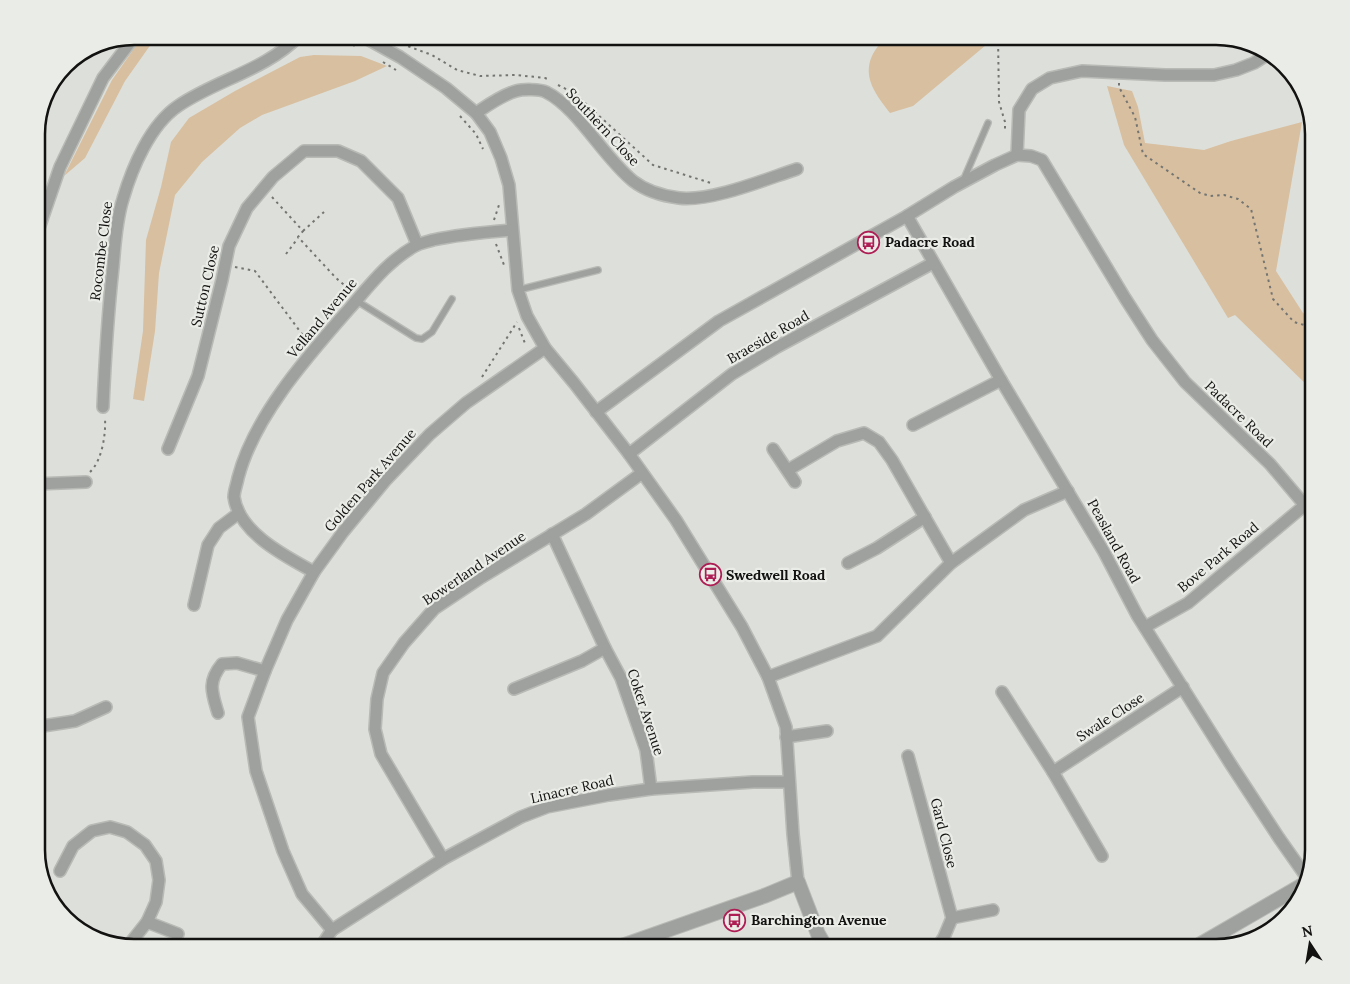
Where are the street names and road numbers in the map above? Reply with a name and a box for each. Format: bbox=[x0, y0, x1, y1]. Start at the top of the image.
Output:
street label: Southern Close bbox=[562, 84, 644, 170]
street label: Rocombe Close bbox=[86, 200, 116, 302]
street label: Sutton Close bbox=[187, 243, 223, 329]
street label: Velland Avenue bbox=[283, 274, 361, 363]
street label: Braeside Road bbox=[724, 306, 812, 368]
street label: Padacre Road bbox=[1201, 377, 1277, 451]
street label: Golden Park Avenue bbox=[320, 424, 420, 535]
street label: Peasland Road bbox=[1083, 496, 1145, 586]
street label: Bove Park Road bbox=[1174, 518, 1262, 596]
street label: Bowerland Avenue bbox=[419, 527, 529, 609]
street label: Coker Avenue bbox=[623, 666, 669, 758]
street label: Swale Close bbox=[1073, 688, 1148, 746]
street label: Linacre Road bbox=[529, 771, 615, 807]
street label: Gard Close bbox=[927, 796, 962, 870]

